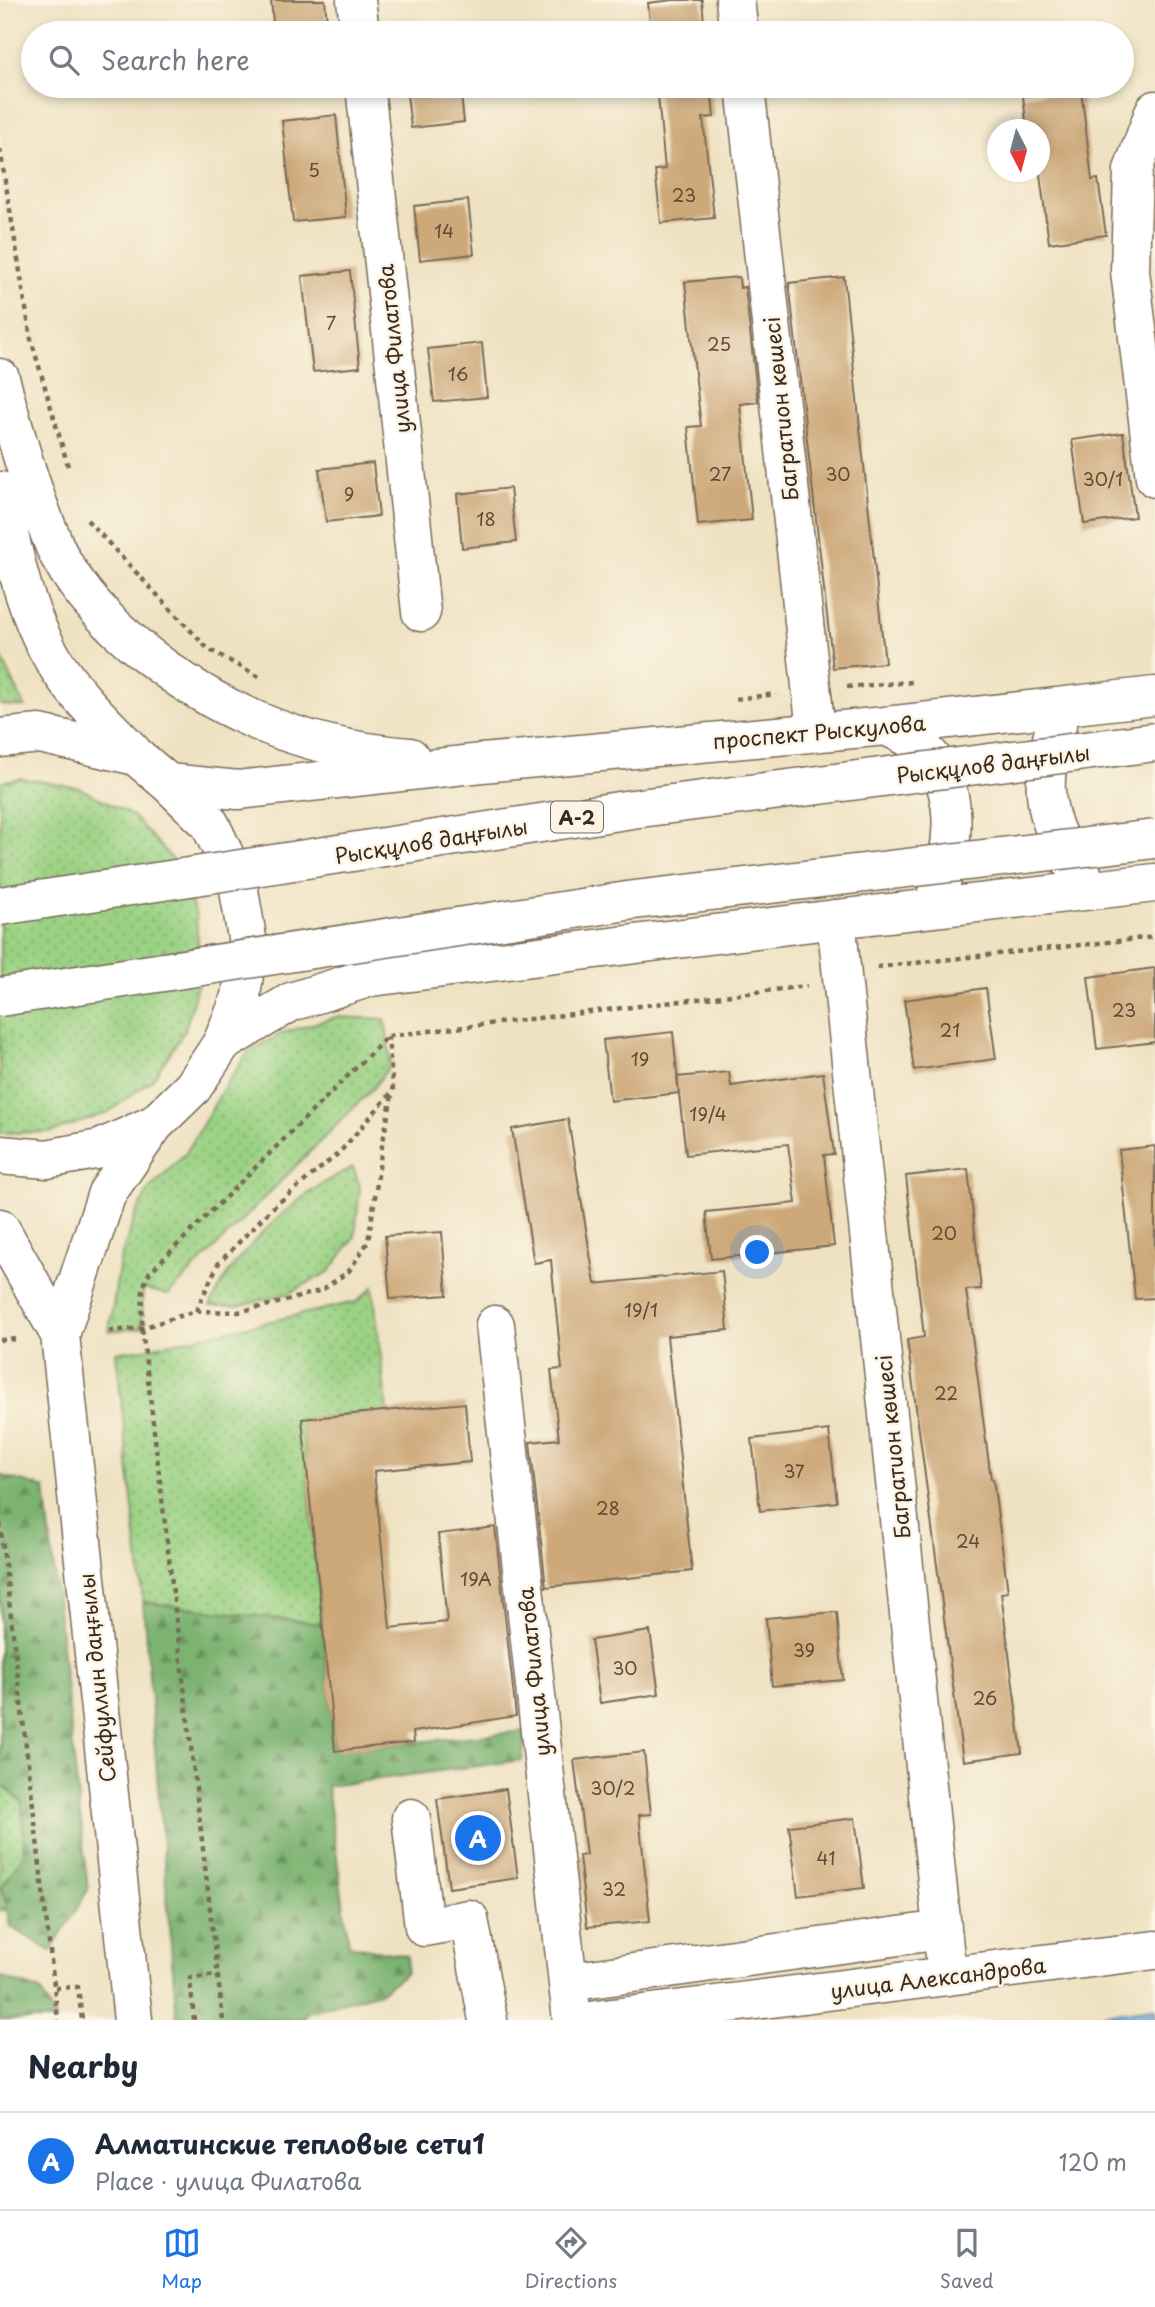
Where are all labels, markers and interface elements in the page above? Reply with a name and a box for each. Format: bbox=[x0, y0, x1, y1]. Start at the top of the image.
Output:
search box bbox=[21, 21, 1134, 98]
text: Search here bbox=[101, 40, 250, 79]
icon: search bbox=[45, 41, 83, 79]
north arrow bbox=[987, 119, 1050, 182]
house number: 5 bbox=[308, 156, 320, 183]
house number: 23 bbox=[672, 181, 696, 208]
house number: 14 bbox=[434, 217, 454, 244]
street label: улица Филатова bbox=[368, 263, 418, 435]
house number: 7 bbox=[326, 309, 336, 336]
street label: Багратион көшесі bbox=[754, 315, 806, 503]
house number: 25 bbox=[707, 330, 731, 357]
house number: 16 bbox=[448, 360, 468, 387]
house number: 27 bbox=[709, 460, 731, 487]
house number: 30 bbox=[825, 460, 851, 487]
house number: 30/1 bbox=[1083, 465, 1123, 492]
house number: 9 bbox=[344, 480, 354, 507]
house number: 18 bbox=[476, 505, 496, 532]
street label: проспект Рыскулова bbox=[711, 706, 927, 756]
street label: Рысқұлов даңғылы bbox=[894, 735, 1092, 791]
road number: A-2 bbox=[551, 802, 603, 832]
street label: Рысқұлов даңғылы bbox=[332, 809, 530, 871]
house number: 23 bbox=[1112, 996, 1136, 1023]
house number: 21 bbox=[940, 1016, 960, 1043]
house number: 19 bbox=[631, 1045, 649, 1072]
house number: 19/4 bbox=[689, 1100, 727, 1127]
house number: 20 bbox=[931, 1219, 957, 1246]
your location bbox=[740, 1235, 774, 1269]
house number: 19/1 bbox=[624, 1296, 658, 1323]
street label: Багратион көшесі bbox=[866, 1353, 918, 1541]
house number: 22 bbox=[934, 1379, 958, 1406]
house number: 37 bbox=[783, 1457, 805, 1484]
house number: 28 bbox=[596, 1494, 620, 1521]
house number: 24 bbox=[956, 1527, 980, 1554]
house number: 19А bbox=[460, 1565, 492, 1592]
street label: Сейфуллин даңғылы bbox=[69, 1572, 123, 1784]
street label: улица Филатова bbox=[508, 1586, 558, 1758]
house number: 39 bbox=[793, 1636, 815, 1663]
house number: 30 bbox=[612, 1654, 638, 1681]
house number: 26 bbox=[973, 1684, 997, 1711]
house number: 30/2 bbox=[591, 1774, 635, 1801]
pin: A bbox=[455, 1812, 501, 1864]
house number: 41 bbox=[817, 1844, 835, 1871]
house number: 32 bbox=[602, 1875, 626, 1902]
street label: улица Александрова bbox=[828, 1948, 1048, 2006]
text: Nearby bbox=[28, 2043, 138, 2088]
text: Алматинские тепловые сети1 bbox=[95, 2124, 485, 2163]
text: A bbox=[42, 2144, 60, 2179]
text: 120 m bbox=[1059, 2144, 1127, 2179]
text: Place · улица Филатова bbox=[95, 2163, 361, 2198]
tab: Map bbox=[161, 2224, 202, 2294]
tab: Directions bbox=[525, 2224, 617, 2294]
tab: Saved bbox=[940, 2224, 994, 2294]

